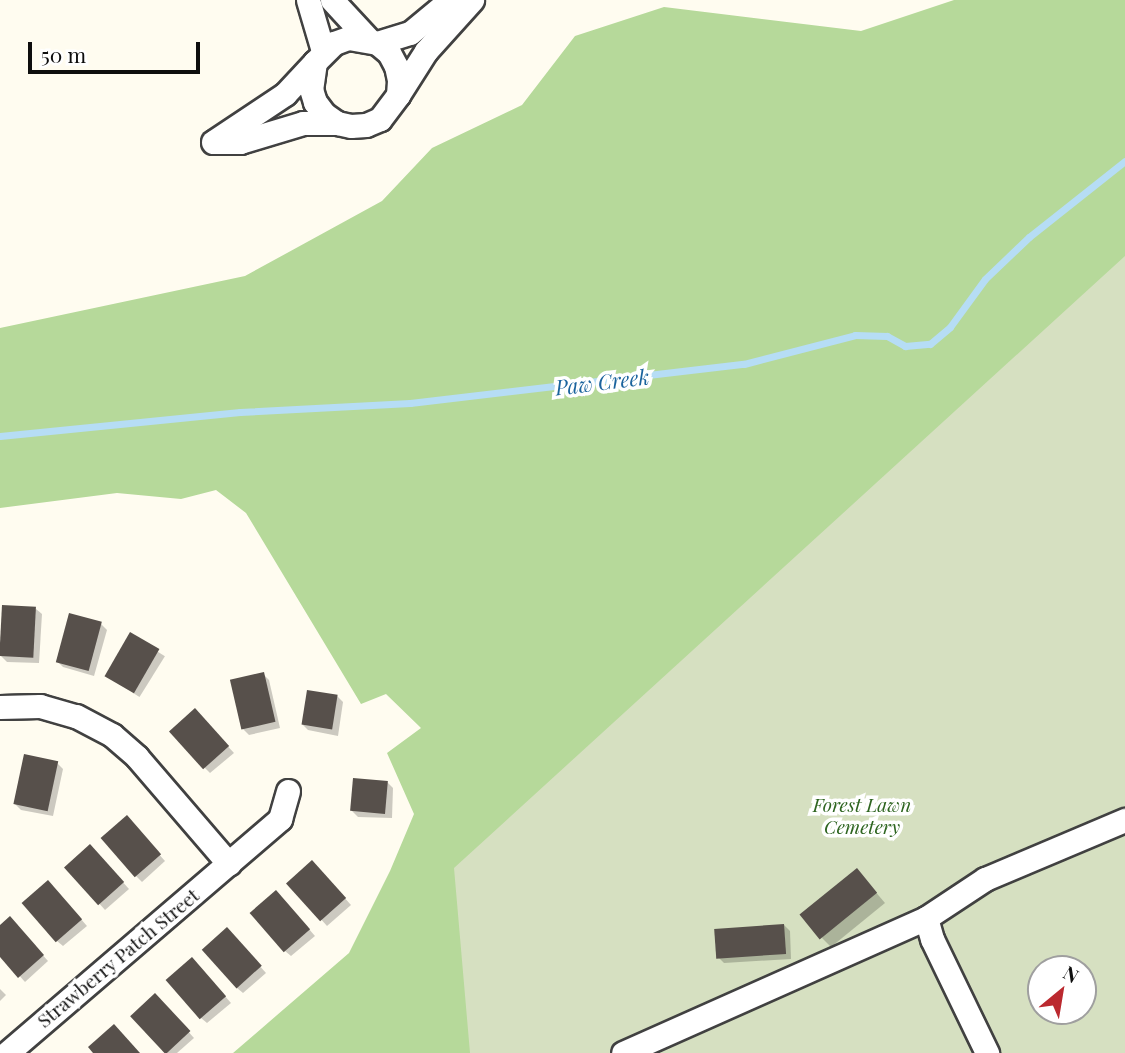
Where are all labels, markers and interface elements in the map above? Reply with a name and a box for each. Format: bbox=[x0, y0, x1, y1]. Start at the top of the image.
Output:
scale bar bbox=[32, 28, 203, 72]
text: 50 m bbox=[41, 40, 86, 68]
water label: Paw Creek bbox=[554, 363, 650, 399]
park label: Forest Lawn Cemetery bbox=[813, 794, 911, 838]
street label: Strawberry Patch Street bbox=[32, 884, 204, 1032]
north arrow bbox=[1027, 955, 1097, 1025]
text: N bbox=[1059, 959, 1084, 988]

